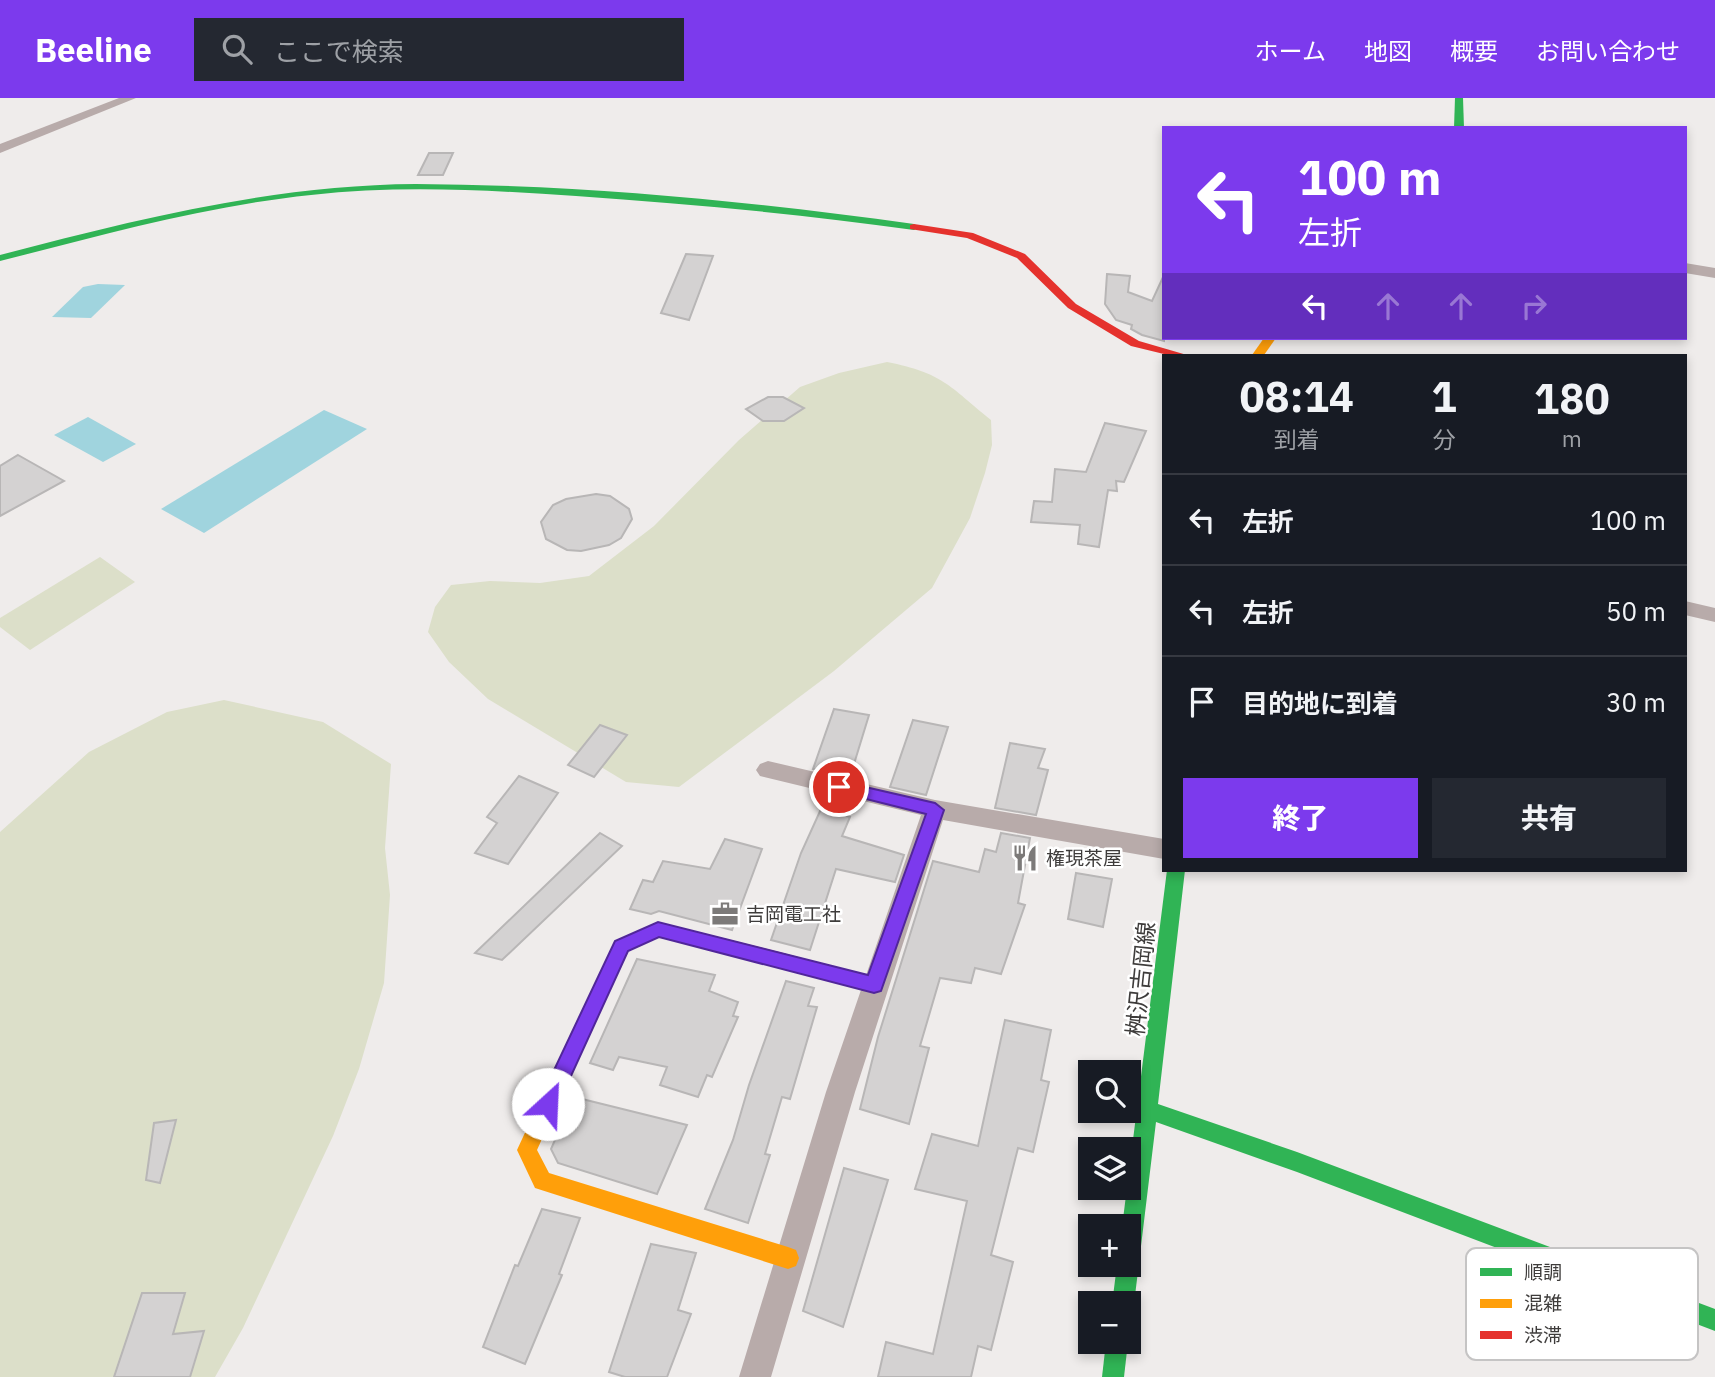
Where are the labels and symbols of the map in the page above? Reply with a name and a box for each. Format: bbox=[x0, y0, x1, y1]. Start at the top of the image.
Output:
pin bbox=[809, 757, 869, 817]
restaurant icon: 権現茶屋 bbox=[1010, 843, 1040, 873]
place label: 権現茶屋 bbox=[1046, 846, 1122, 870]
office icon: 吉岡電工社 bbox=[710, 899, 740, 929]
place label: 吉岡電工社 bbox=[746, 902, 841, 926]
street label: 桝沢吉岡線 bbox=[1119, 920, 1161, 1038]
position arrow bbox=[511, 1067, 585, 1141]
legend bbox=[1466, 1248, 1698, 1360]
text: 順調 bbox=[1524, 1260, 1562, 1284]
text: 混雑 bbox=[1524, 1291, 1562, 1315]
text: 渋滞 bbox=[1524, 1323, 1562, 1347]

